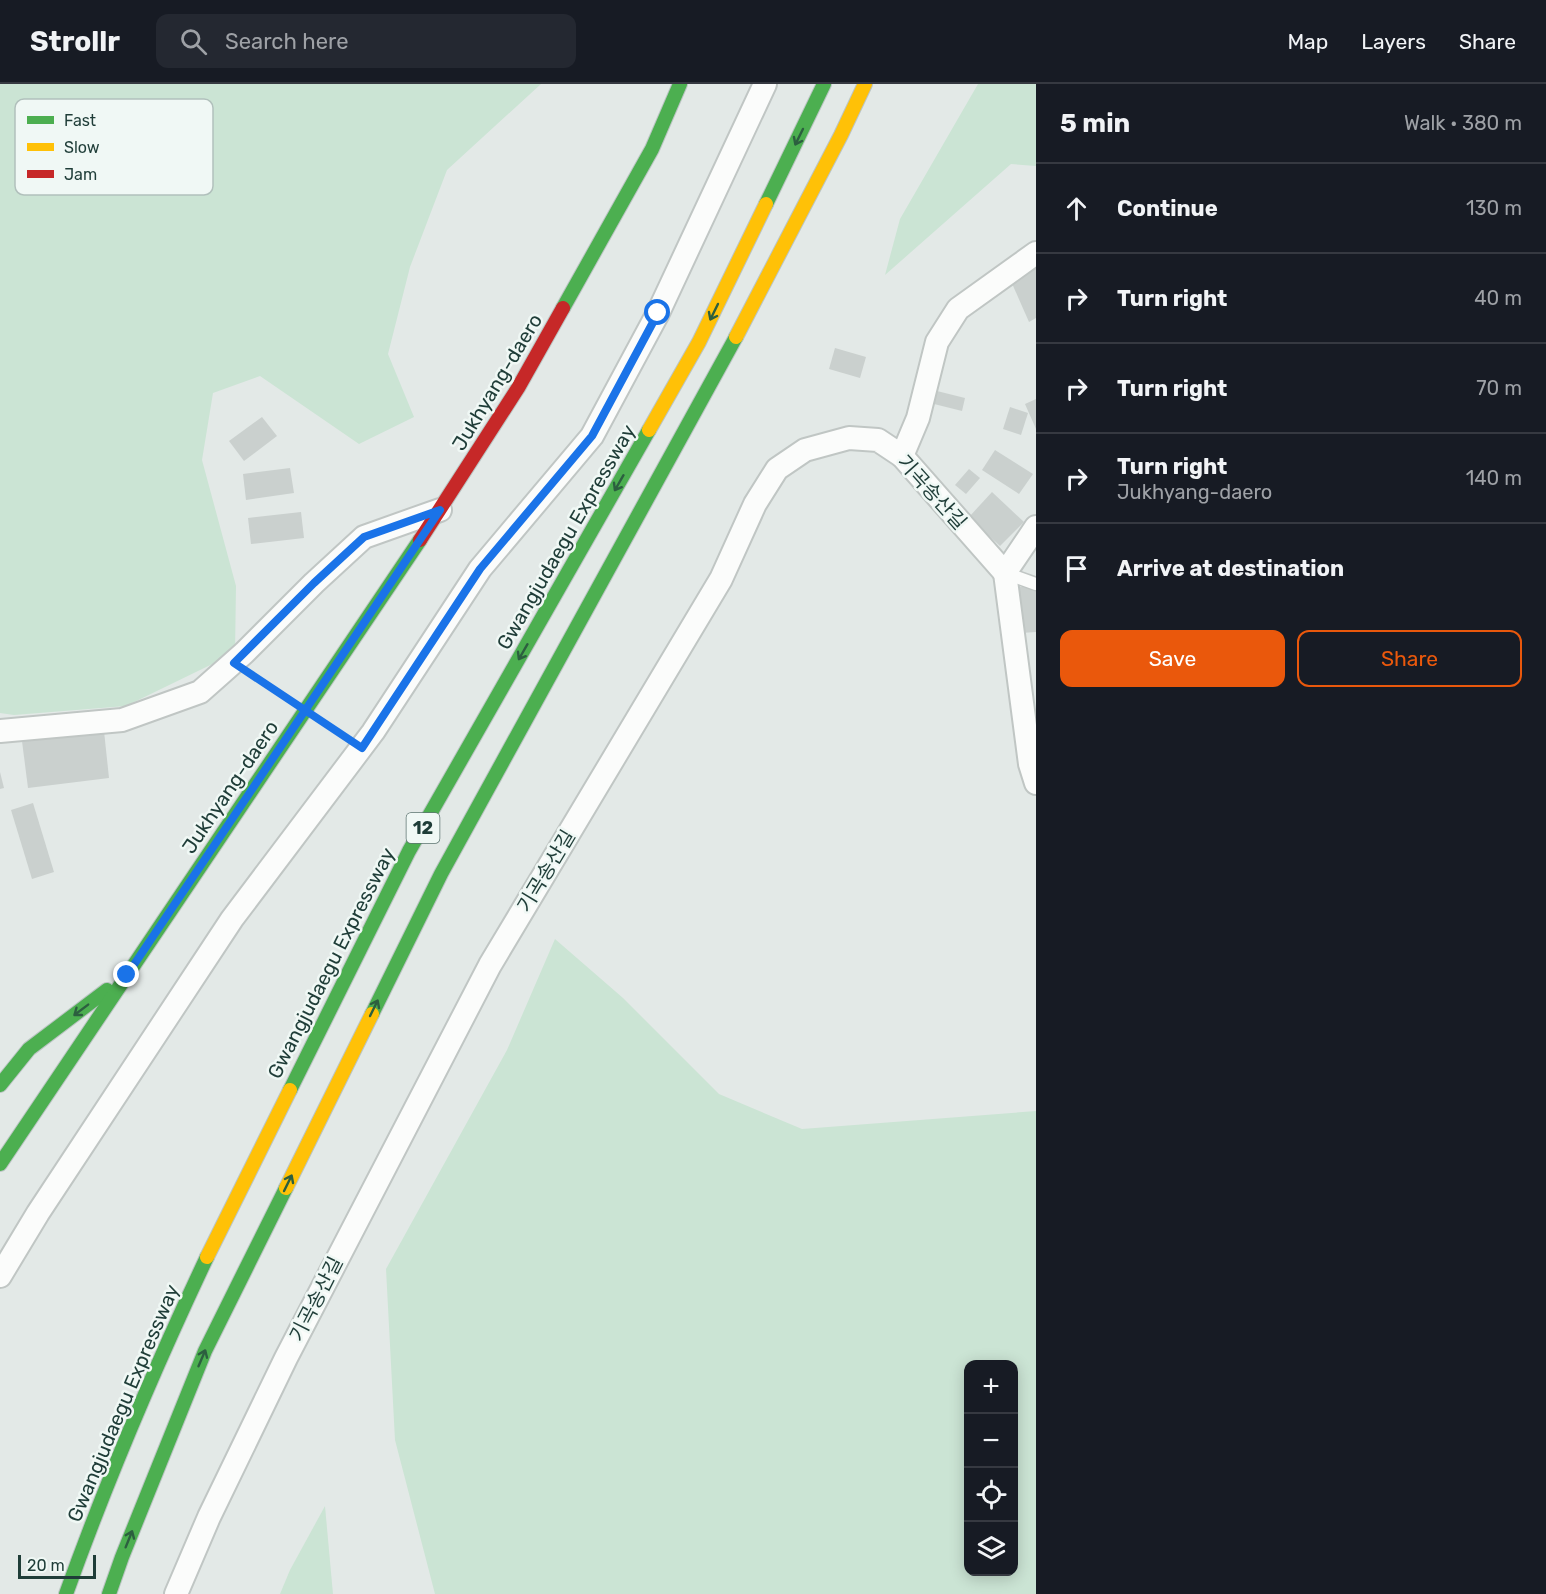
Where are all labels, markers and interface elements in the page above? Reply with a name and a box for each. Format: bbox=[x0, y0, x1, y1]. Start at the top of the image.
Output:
search box bbox=[156, 14, 576, 68]
text: Strollr bbox=[30, 25, 120, 58]
icon: search bbox=[177, 25, 210, 58]
text: Search here bbox=[225, 28, 348, 55]
text: Map bbox=[1287, 29, 1328, 54]
text: Layers bbox=[1361, 29, 1426, 54]
text: Share bbox=[1459, 29, 1516, 54]
legend bbox=[15, 99, 213, 195]
text: 5 min bbox=[1060, 108, 1130, 139]
text: Fast bbox=[64, 111, 96, 130]
text: Walk · 380 m bbox=[1404, 111, 1522, 135]
one-way arrow bbox=[793, 128, 805, 146]
text: Slow bbox=[64, 138, 100, 157]
text: Jam bbox=[64, 165, 97, 184]
icon: ahead bbox=[1060, 192, 1093, 225]
text: Continue bbox=[1117, 195, 1218, 222]
text: 130 m bbox=[1466, 196, 1522, 220]
icon: right bbox=[1060, 282, 1093, 315]
text: Turn right bbox=[1117, 285, 1227, 312]
text: 40 m bbox=[1474, 286, 1522, 310]
route start bbox=[644, 299, 670, 325]
one-way arrow bbox=[707, 303, 719, 321]
street label: Jukhyang-daero bbox=[447, 309, 547, 455]
icon: right bbox=[1060, 372, 1093, 405]
text: Turn right bbox=[1117, 375, 1227, 402]
text: 70 m bbox=[1476, 376, 1522, 400]
street label: Gwangjudaegu Expressway bbox=[492, 420, 640, 654]
street label: 기곡송산길 bbox=[892, 450, 972, 534]
text: Turn right bbox=[1117, 453, 1227, 480]
icon: right bbox=[1060, 462, 1093, 495]
text: 140 m bbox=[1466, 466, 1522, 490]
one-way arrow bbox=[613, 473, 624, 491]
text: Jukhyang-daero bbox=[1117, 480, 1272, 504]
icon: arrive bbox=[1060, 552, 1093, 585]
text: Arrive at destination bbox=[1117, 555, 1344, 582]
button: Save bbox=[1060, 630, 1285, 687]
button: Share bbox=[1297, 630, 1522, 687]
one-way arrow bbox=[517, 643, 529, 660]
street label: Jukhyang-daero bbox=[177, 716, 283, 858]
road number: 12 bbox=[406, 813, 440, 843]
street label: 기곡송산길 bbox=[512, 825, 580, 917]
street label: Gwangjudaegu Expressway bbox=[262, 844, 400, 1082]
route end bbox=[113, 961, 139, 987]
one-way arrow bbox=[369, 1000, 381, 1018]
one-way arrow bbox=[73, 1004, 89, 1016]
one-way arrow bbox=[282, 1174, 294, 1192]
street label: 기곡송산길 bbox=[284, 1253, 348, 1345]
street label: Gwangjudaegu Expressway bbox=[62, 1281, 184, 1525]
one-way arrow bbox=[197, 1350, 208, 1368]
map controls bbox=[964, 1360, 1018, 1576]
button: + bbox=[964, 1360, 1018, 1414]
button: − bbox=[964, 1414, 1018, 1468]
button: locate bbox=[964, 1468, 1018, 1522]
button: layers bbox=[964, 1522, 1018, 1576]
one-way arrow bbox=[124, 1530, 135, 1549]
scale bar bbox=[18, 1552, 96, 1580]
text: 20 m bbox=[27, 1556, 65, 1575]

